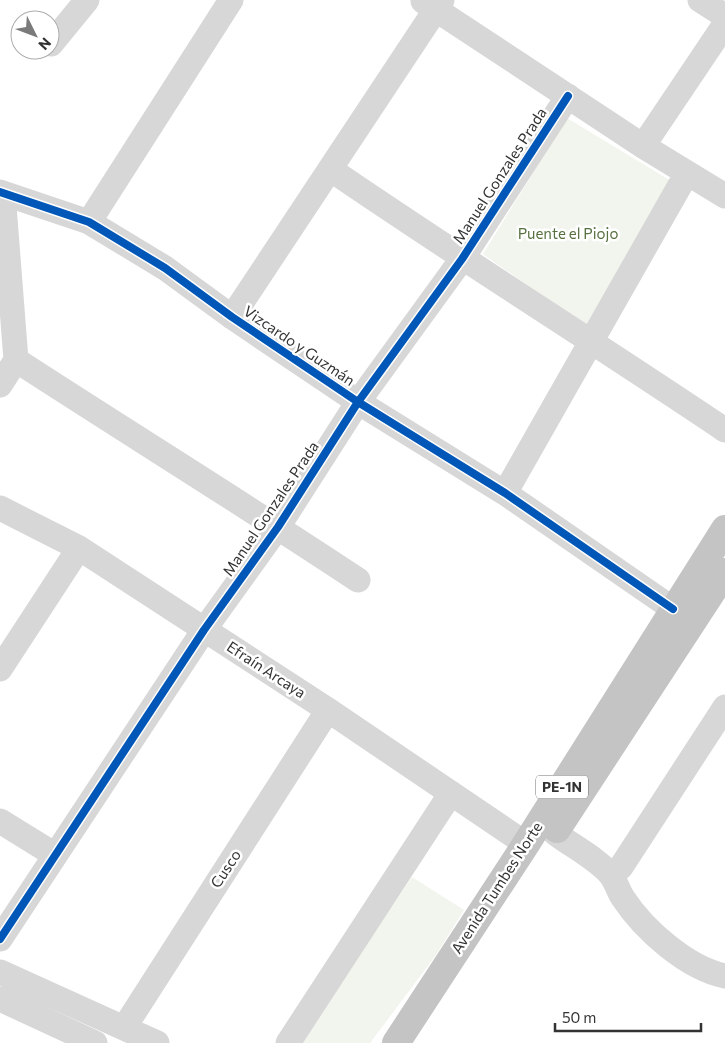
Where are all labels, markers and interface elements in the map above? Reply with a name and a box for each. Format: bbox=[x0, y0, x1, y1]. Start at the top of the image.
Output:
north arrow bbox=[10, 10, 60, 60]
text: N bbox=[35, 34, 55, 54]
street label: Manuel Gonzales Prada bbox=[448, 104, 550, 247]
park label: Puente el Piojo bbox=[518, 224, 618, 242]
street label: Vizcardo y Guzmán bbox=[241, 301, 358, 389]
street label: Manuel Gonzales Prada bbox=[218, 438, 322, 579]
street label: Efraín Arcaya bbox=[224, 637, 309, 701]
road number: PE-1N bbox=[536, 776, 588, 799]
street label: Avenida Tumbes Norte bbox=[447, 818, 546, 957]
street label: Cusco bbox=[206, 846, 244, 891]
scale bar bbox=[555, 1000, 701, 1032]
text: 50 m bbox=[562, 1008, 596, 1026]

